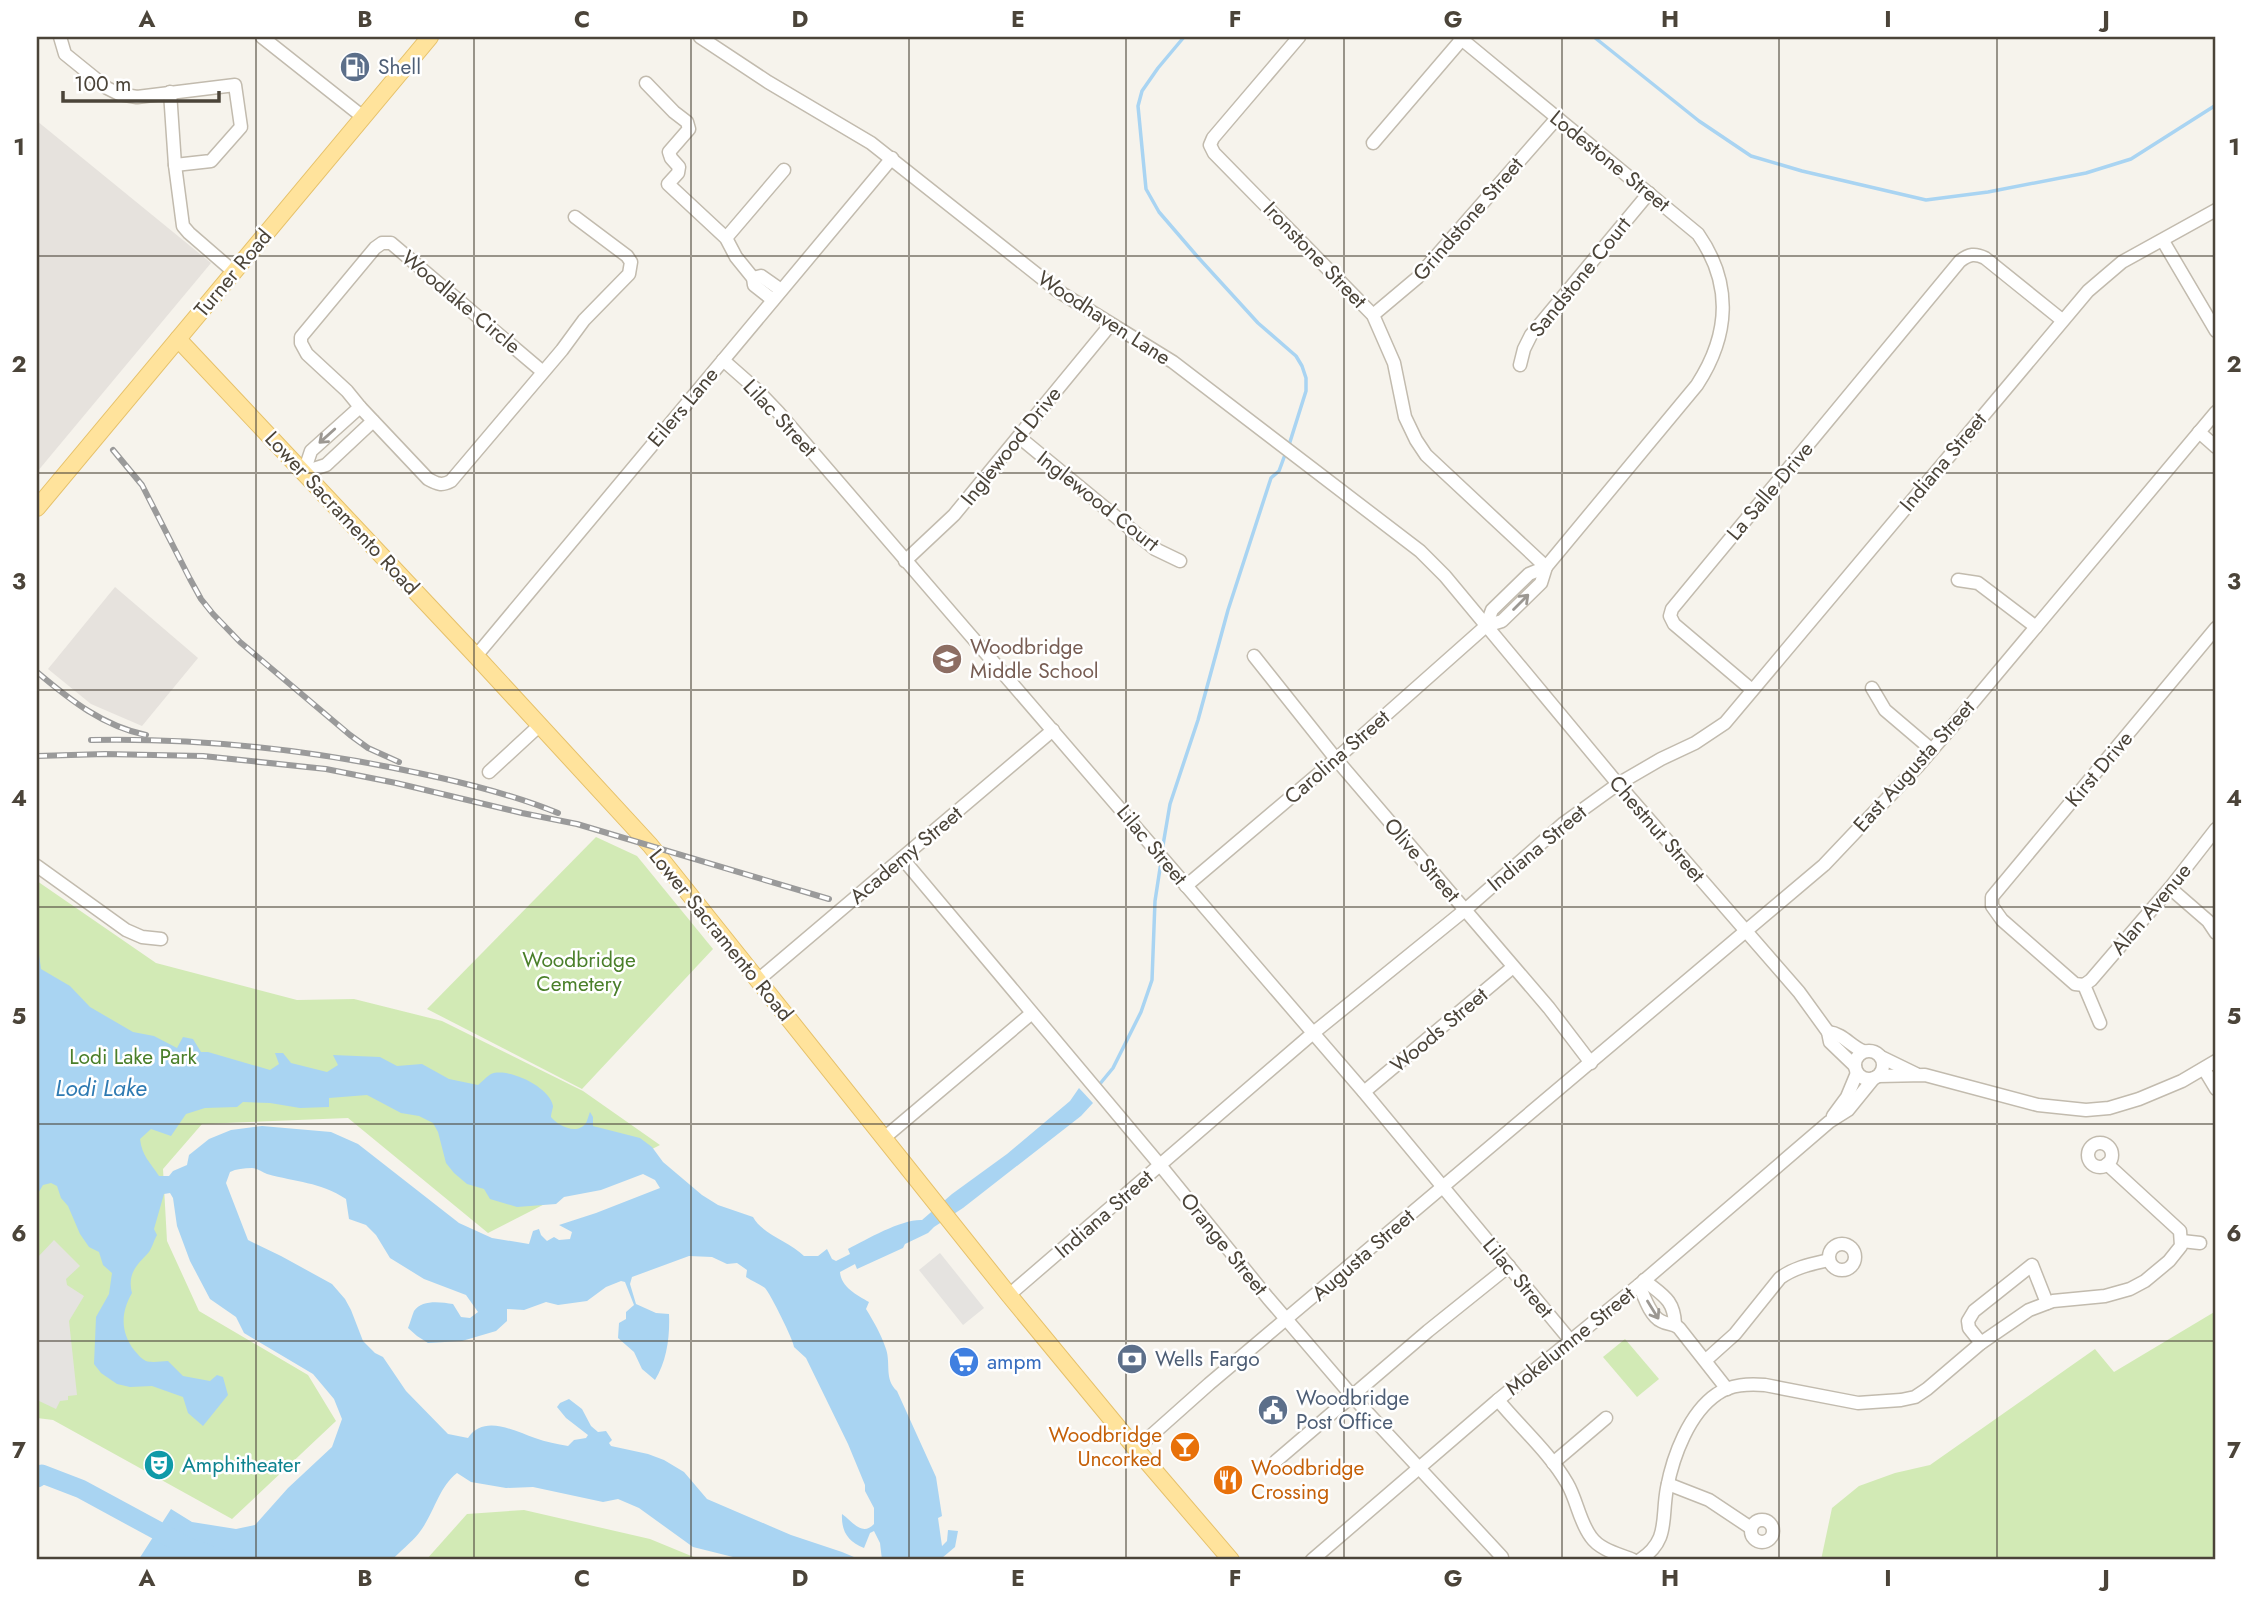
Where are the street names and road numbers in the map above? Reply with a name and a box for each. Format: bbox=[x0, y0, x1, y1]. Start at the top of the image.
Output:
street label: Lodestone Street bbox=[1543, 103, 1677, 219]
street label: Grindstone Street bbox=[1406, 151, 1530, 287]
street label: Ironstone Street bbox=[1256, 195, 1374, 315]
street label: Sandstone Court bbox=[1522, 211, 1638, 343]
street label: Turner Road bbox=[187, 222, 279, 324]
street label: Woodlake Circle bbox=[395, 243, 527, 361]
street label: Woodhaven Lane bbox=[1031, 264, 1177, 372]
street label: Eilers Lane bbox=[641, 360, 725, 453]
street label: Lilac Street bbox=[736, 373, 824, 463]
street label: Inglewood Drive bbox=[954, 380, 1068, 512]
street label: Indiana Street bbox=[1893, 406, 1993, 518]
street label: Lower Sacramento Road bbox=[258, 424, 426, 602]
street label: La Salle Drive bbox=[1720, 435, 1820, 547]
street label: Inglewood Court bbox=[1031, 444, 1165, 558]
street label: East Augusta Street bbox=[1846, 693, 1982, 839]
street label: Carolina Street bbox=[1278, 703, 1396, 811]
street label: Kirst Drive bbox=[2058, 724, 2140, 814]
street label: Chestnut Street bbox=[1602, 769, 1712, 889]
street label: Lilac Street bbox=[1110, 798, 1194, 892]
street label: Indiana Street bbox=[1481, 798, 1593, 898]
street label: Academy Street bbox=[843, 799, 969, 911]
street label: Olive Street bbox=[1377, 811, 1467, 909]
street label: Lower Sacramento Road bbox=[642, 842, 800, 1028]
street label: Alan Avenue bbox=[2104, 856, 2198, 961]
street label: Woods Street bbox=[1384, 980, 1494, 1080]
street label: Indiana Street bbox=[1048, 1163, 1160, 1265]
street label: Orange Street bbox=[1173, 1186, 1275, 1302]
street label: Augusta Street bbox=[1305, 1202, 1421, 1308]
street label: Lilac Street bbox=[1476, 1231, 1560, 1325]
street label: Mokelumne Street bbox=[1499, 1279, 1641, 1403]

